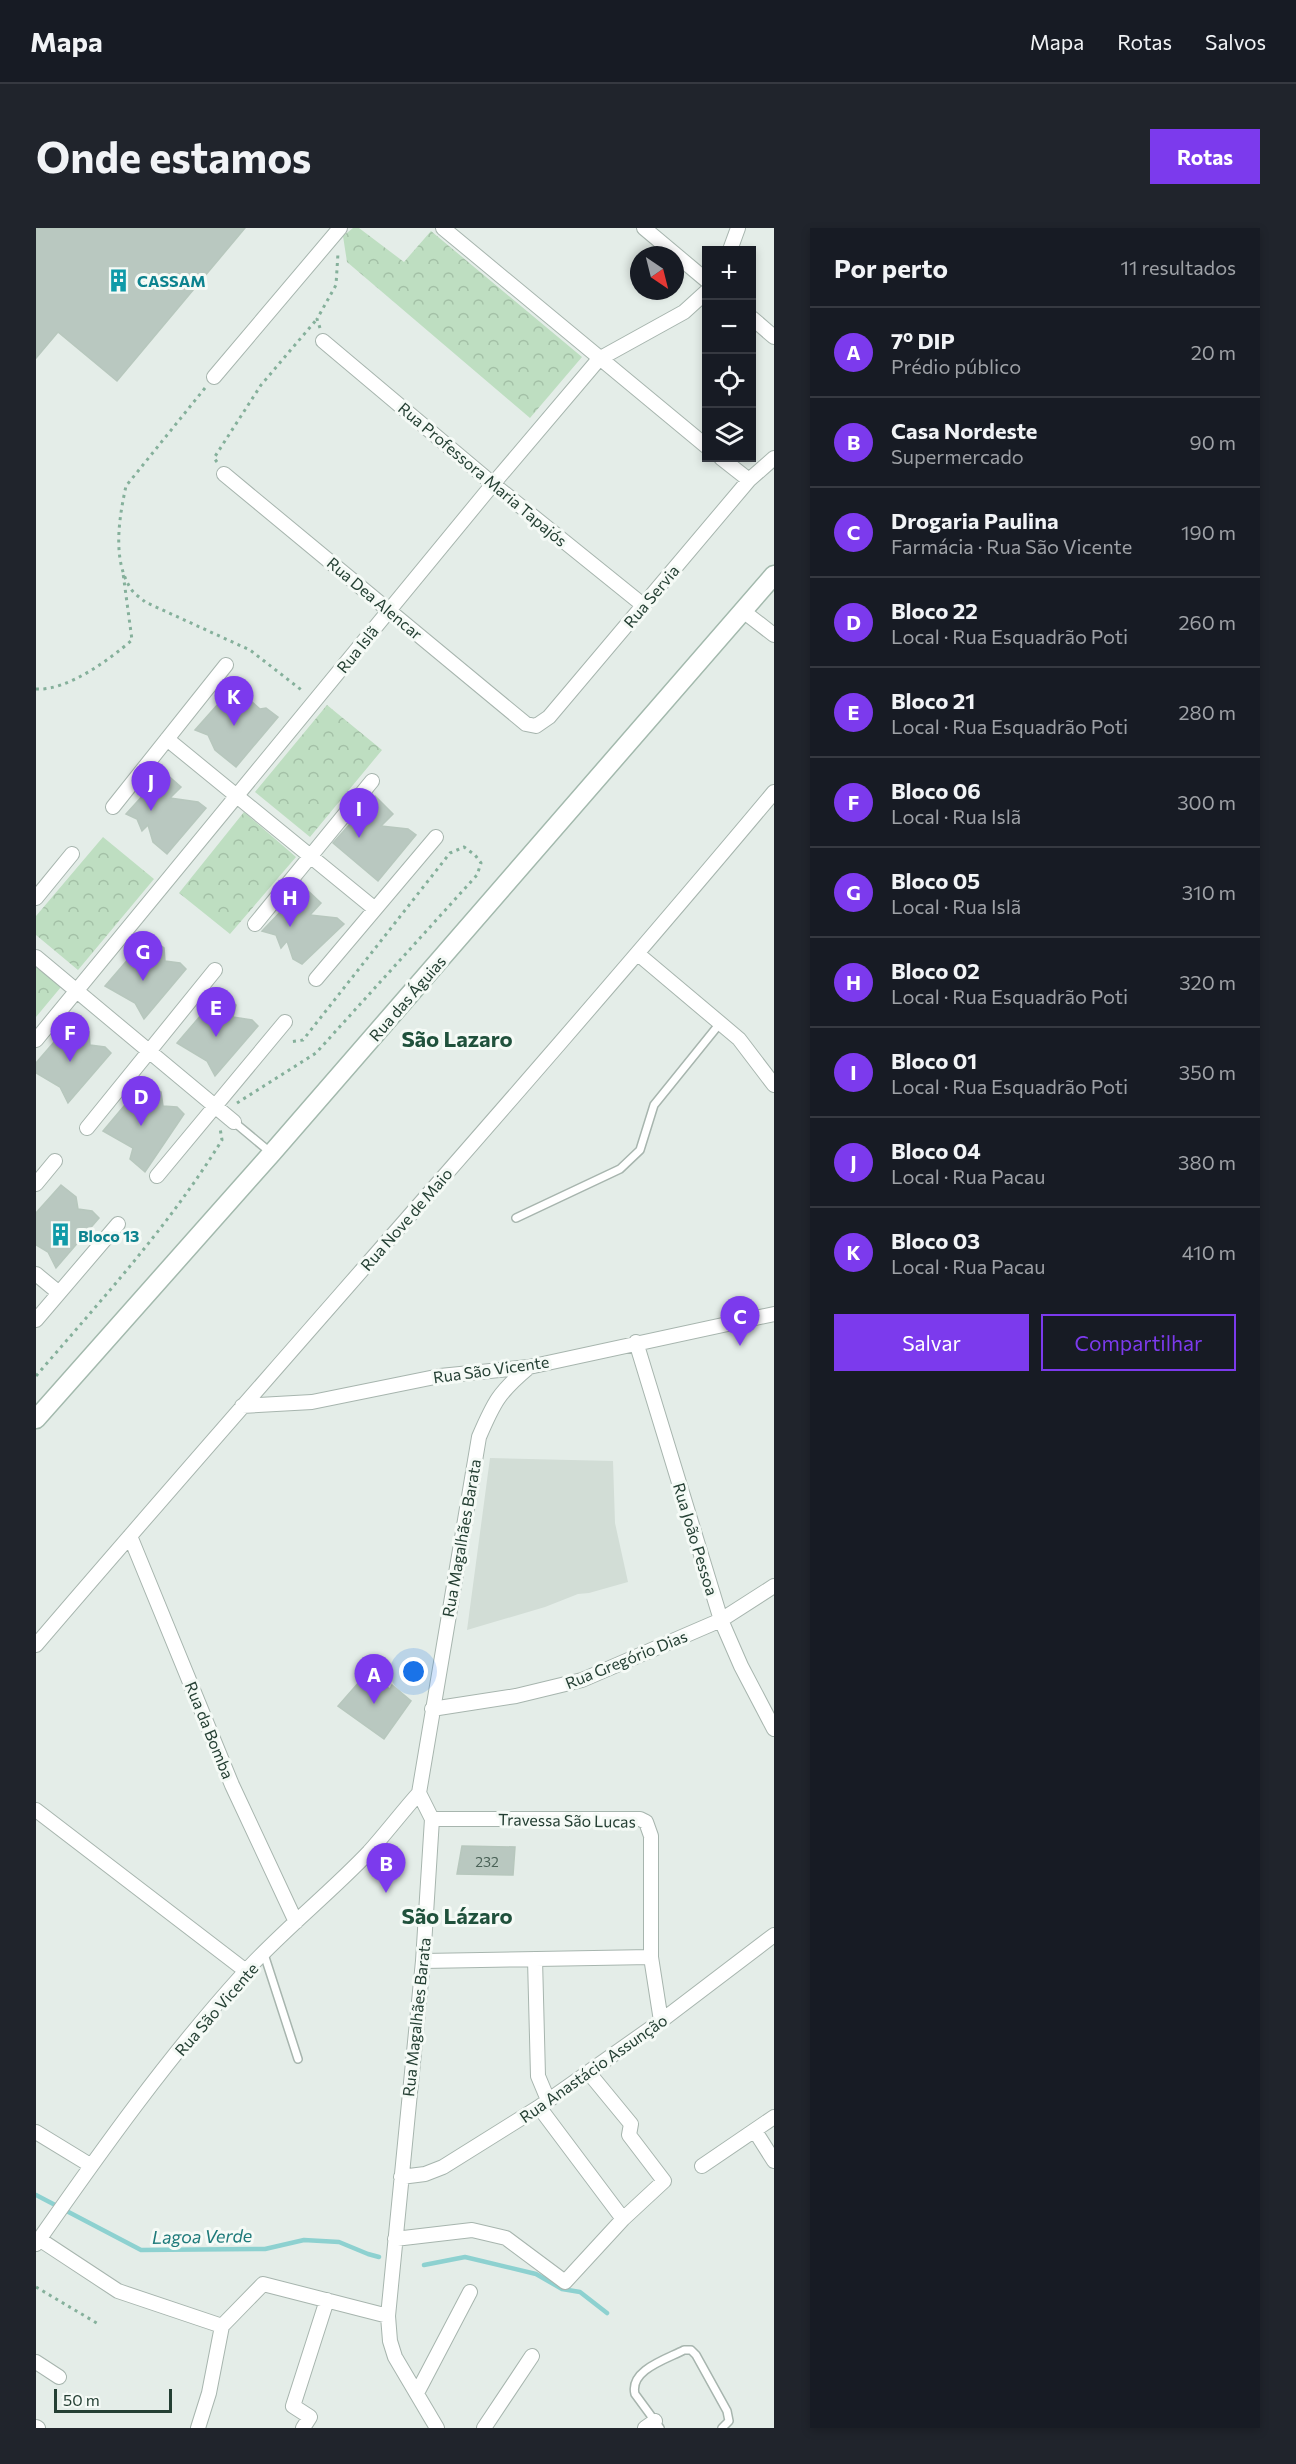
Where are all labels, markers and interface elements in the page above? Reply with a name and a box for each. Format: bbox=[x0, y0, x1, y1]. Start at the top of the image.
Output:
text: Mapa bbox=[30, 24, 103, 58]
text: Mapa bbox=[1030, 29, 1084, 54]
text: Rotas bbox=[1117, 29, 1172, 54]
text: Salvos bbox=[1205, 29, 1266, 54]
button: Rotas bbox=[1150, 129, 1260, 184]
text: Onde estamos bbox=[36, 130, 311, 182]
north arrow bbox=[630, 246, 684, 300]
map controls bbox=[702, 246, 756, 462]
button: + bbox=[702, 246, 756, 300]
text: Por perto bbox=[834, 252, 948, 283]
text: 11 resultados bbox=[1120, 255, 1236, 279]
building icon: CASSAM bbox=[106, 267, 132, 293]
place label: CASSAM bbox=[137, 271, 206, 290]
button: − bbox=[702, 300, 756, 354]
text: 7º DIP bbox=[891, 327, 955, 354]
text: A bbox=[846, 340, 861, 364]
text: 20 m bbox=[1191, 340, 1236, 364]
button: locate bbox=[702, 354, 756, 408]
text: Prédio público bbox=[891, 354, 1021, 378]
street label: Rua Professora Maria Tapajós bbox=[395, 398, 571, 550]
button: layers bbox=[702, 408, 756, 462]
text: Casa Nordeste bbox=[891, 417, 1037, 444]
text: B bbox=[847, 430, 860, 454]
text: 90 m bbox=[1190, 430, 1236, 454]
text: Supermercado bbox=[891, 444, 1024, 468]
text: Drogaria Paulina bbox=[891, 507, 1059, 534]
text: C bbox=[847, 520, 860, 544]
text: 190 m bbox=[1181, 520, 1236, 544]
text: Farmácia · Rua São Vicente bbox=[891, 534, 1132, 558]
street label: Rua Dea Alencar bbox=[324, 553, 427, 644]
street label: Rua Servia bbox=[619, 561, 683, 631]
text: Bloco 22 bbox=[891, 597, 978, 624]
text: D bbox=[846, 610, 861, 634]
text: 260 m bbox=[1178, 610, 1236, 634]
street label: Rua Islã bbox=[332, 622, 382, 676]
text: Local · Rua Esquadrão Poti bbox=[891, 624, 1128, 648]
pin: K bbox=[214, 676, 254, 726]
text: Bloco 21 bbox=[891, 687, 975, 714]
text: E bbox=[848, 700, 859, 724]
text: 280 m bbox=[1178, 700, 1236, 724]
text: Local · Rua Esquadrão Poti bbox=[891, 714, 1128, 738]
pin: J bbox=[132, 762, 170, 811]
text: Bloco 06 bbox=[891, 777, 981, 804]
pin: I bbox=[340, 788, 378, 838]
text: F bbox=[848, 790, 859, 814]
text: 300 m bbox=[1177, 790, 1236, 814]
text: Local · Rua Islã bbox=[891, 804, 1021, 828]
text: Bloco 05 bbox=[891, 867, 980, 894]
pin: H bbox=[270, 878, 310, 927]
text: G bbox=[846, 880, 861, 904]
text: 310 m bbox=[1182, 880, 1236, 904]
text: Local · Rua Islã bbox=[891, 894, 1021, 918]
pin: G bbox=[124, 932, 162, 981]
street label: Rua das Águias bbox=[365, 951, 449, 1045]
text: Bloco 02 bbox=[891, 957, 980, 984]
text: H bbox=[846, 970, 861, 994]
text: 320 m bbox=[1179, 970, 1236, 994]
text: Local · Rua Esquadrão Poti bbox=[891, 984, 1128, 1008]
pin: E bbox=[196, 988, 236, 1037]
pin: F bbox=[51, 1012, 90, 1062]
district label: São Lazaro bbox=[401, 1025, 513, 1052]
text: Bloco 01 bbox=[891, 1047, 977, 1074]
text: I bbox=[850, 1060, 857, 1084]
text: 350 m bbox=[1179, 1060, 1236, 1084]
text: Local · Rua Esquadrão Poti bbox=[891, 1074, 1128, 1098]
pin: D bbox=[122, 1076, 160, 1126]
text: Bloco 04 bbox=[891, 1137, 981, 1164]
text: J bbox=[850, 1150, 857, 1174]
text: 380 m bbox=[1178, 1150, 1236, 1174]
street label: Rua Nove de Maio bbox=[356, 1164, 456, 1274]
text: Local · Rua Pacau bbox=[891, 1164, 1046, 1188]
building icon: Bloco 13 bbox=[47, 1222, 73, 1248]
place label: Bloco 13 bbox=[78, 1226, 139, 1245]
text: Bloco 03 bbox=[891, 1227, 980, 1254]
text: K bbox=[847, 1240, 860, 1264]
text: 410 m bbox=[1182, 1240, 1236, 1264]
text: Local · Rua Pacau bbox=[891, 1254, 1046, 1278]
pin: C bbox=[720, 1296, 760, 1346]
button: Salvar bbox=[834, 1314, 1029, 1371]
button: Compartilhar bbox=[1041, 1314, 1236, 1371]
street label: Rua São Vicente bbox=[432, 1351, 550, 1387]
street label: Rua Magalhães Barata bbox=[438, 1458, 484, 1618]
street label: Rua João Pessoa bbox=[670, 1480, 722, 1598]
street label: Rua Gregório Dias bbox=[562, 1626, 690, 1692]
pin: A bbox=[354, 1654, 394, 1704]
your location bbox=[399, 1657, 428, 1686]
street label: Rua da Bomba bbox=[182, 1679, 238, 1781]
street label: Travessa São Lucas bbox=[498, 1809, 636, 1831]
pin: B bbox=[366, 1844, 406, 1893]
house number: 232 bbox=[475, 1853, 499, 1870]
district label: São Lázaro bbox=[401, 1902, 513, 1929]
street label: Rua Magalhães Barata bbox=[398, 1936, 434, 2098]
street label: Rua São Vicente bbox=[171, 1959, 261, 2059]
street label: Rua Anastácio Assunção bbox=[516, 2010, 670, 2126]
water label: Lagoa Verde bbox=[152, 2224, 253, 2248]
scale bar bbox=[54, 2386, 172, 2414]
text: 50 m bbox=[63, 2390, 100, 2409]

